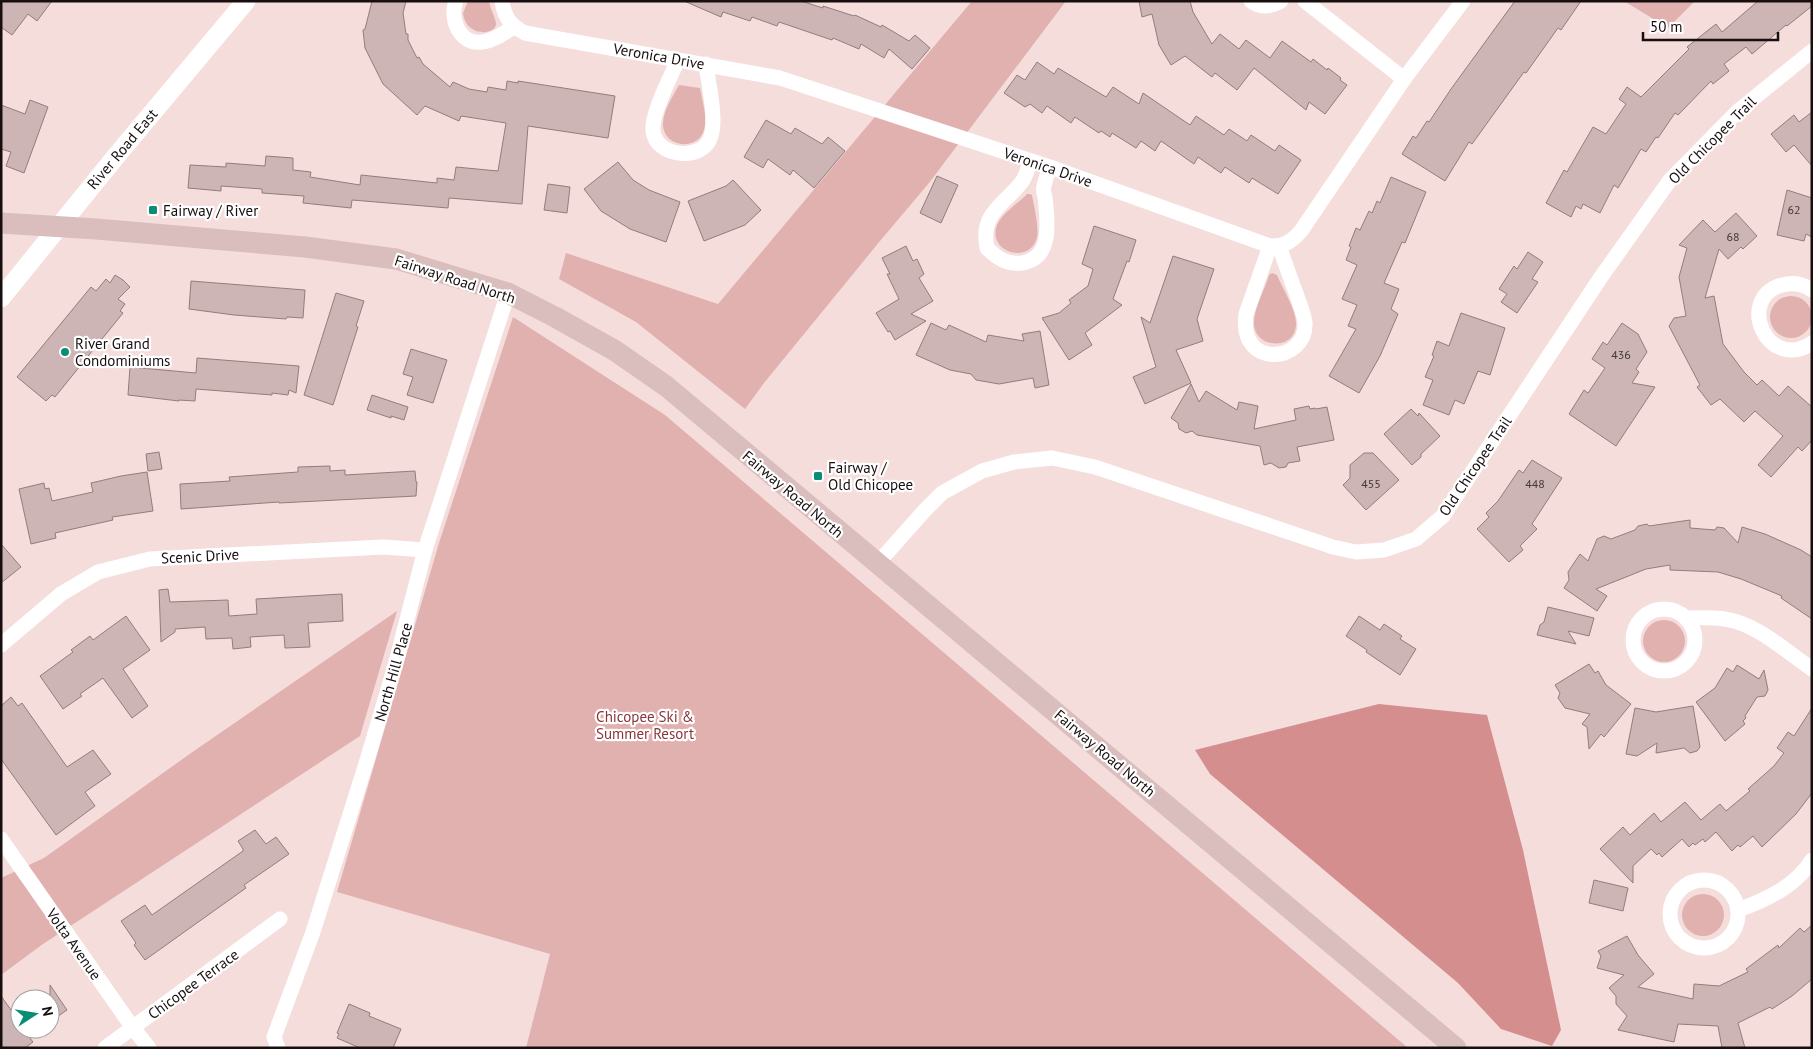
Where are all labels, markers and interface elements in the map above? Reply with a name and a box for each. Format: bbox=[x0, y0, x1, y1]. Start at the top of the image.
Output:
scale bar bbox=[1643, 10, 1778, 42]
text: 50 m bbox=[1650, 17, 1683, 36]
street label: Veronica Drive bbox=[611, 38, 706, 73]
street label: Old Chicopee Trail bbox=[1664, 92, 1760, 188]
street label: River Road East bbox=[83, 105, 161, 193]
street label: Veronica Drive bbox=[1000, 143, 1095, 191]
place label: Fairway / River bbox=[163, 201, 258, 220]
house number: 62 bbox=[1787, 202, 1801, 217]
marker: Fairway / River bbox=[147, 204, 159, 216]
house number: 68 bbox=[1726, 229, 1740, 244]
street label: Fairway Road North bbox=[392, 250, 518, 308]
place label: River Grand Condominiums bbox=[75, 334, 170, 370]
marker: River Grand Condominiums bbox=[59, 346, 71, 358]
house number: 436 bbox=[1611, 347, 1631, 362]
street label: Old Chicopee Trail bbox=[1435, 412, 1516, 520]
street label: Fairway Road North bbox=[739, 446, 847, 542]
place label: Fairway / Old Chicopee bbox=[828, 458, 913, 494]
marker: Fairway / Old Chicopee bbox=[812, 470, 824, 482]
house number: 455 bbox=[1361, 476, 1381, 491]
house number: 448 bbox=[1525, 476, 1545, 491]
street label: Scenic Drive bbox=[160, 544, 240, 568]
street label: North Hill Place bbox=[370, 620, 416, 724]
street label: Fairway Road North bbox=[1051, 705, 1159, 801]
park label: Chicopee Ski & Summer Resort bbox=[596, 707, 694, 743]
street label: Volta Avenue bbox=[42, 904, 106, 983]
street label: Chicopee Terrace bbox=[144, 945, 242, 1023]
north arrow bbox=[10, 989, 60, 1039]
text: N bbox=[38, 1005, 57, 1018]

